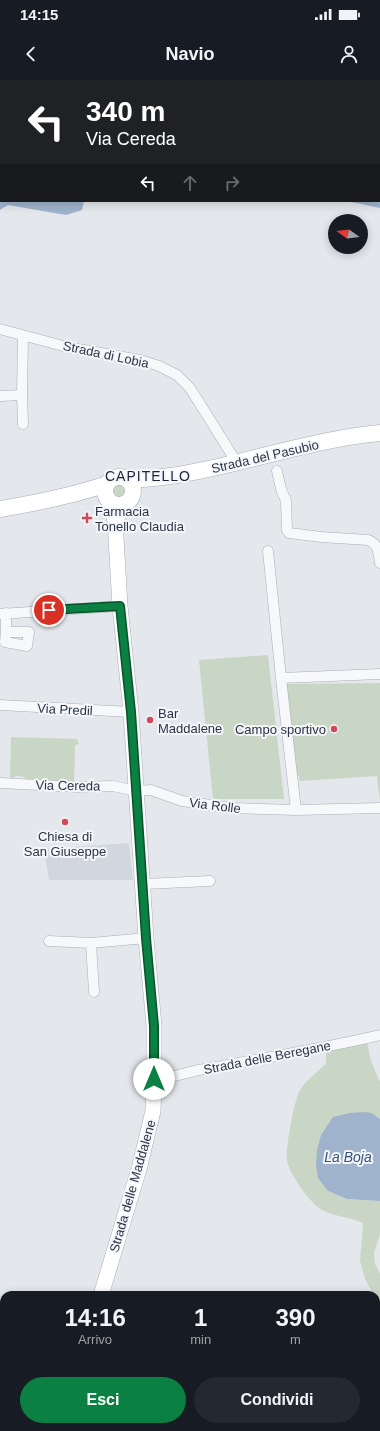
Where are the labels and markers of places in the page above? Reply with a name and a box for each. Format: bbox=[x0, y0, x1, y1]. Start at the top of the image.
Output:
place label: Farmacia Tonello Claudia bbox=[95, 504, 185, 534]
marker: Farmacia Tonello Claudia bbox=[82, 513, 92, 523]
pin bbox=[32, 593, 66, 627]
place label: Bar Maddalene bbox=[158, 706, 222, 736]
marker: Bar Maddalene bbox=[145, 715, 155, 725]
place label: Campo sportivo bbox=[235, 722, 326, 737]
marker: Campo sportivo bbox=[329, 724, 339, 734]
marker: Chiesa di San Giuseppe bbox=[60, 817, 70, 827]
place label: Chiesa di San Giuseppe bbox=[24, 829, 106, 859]

